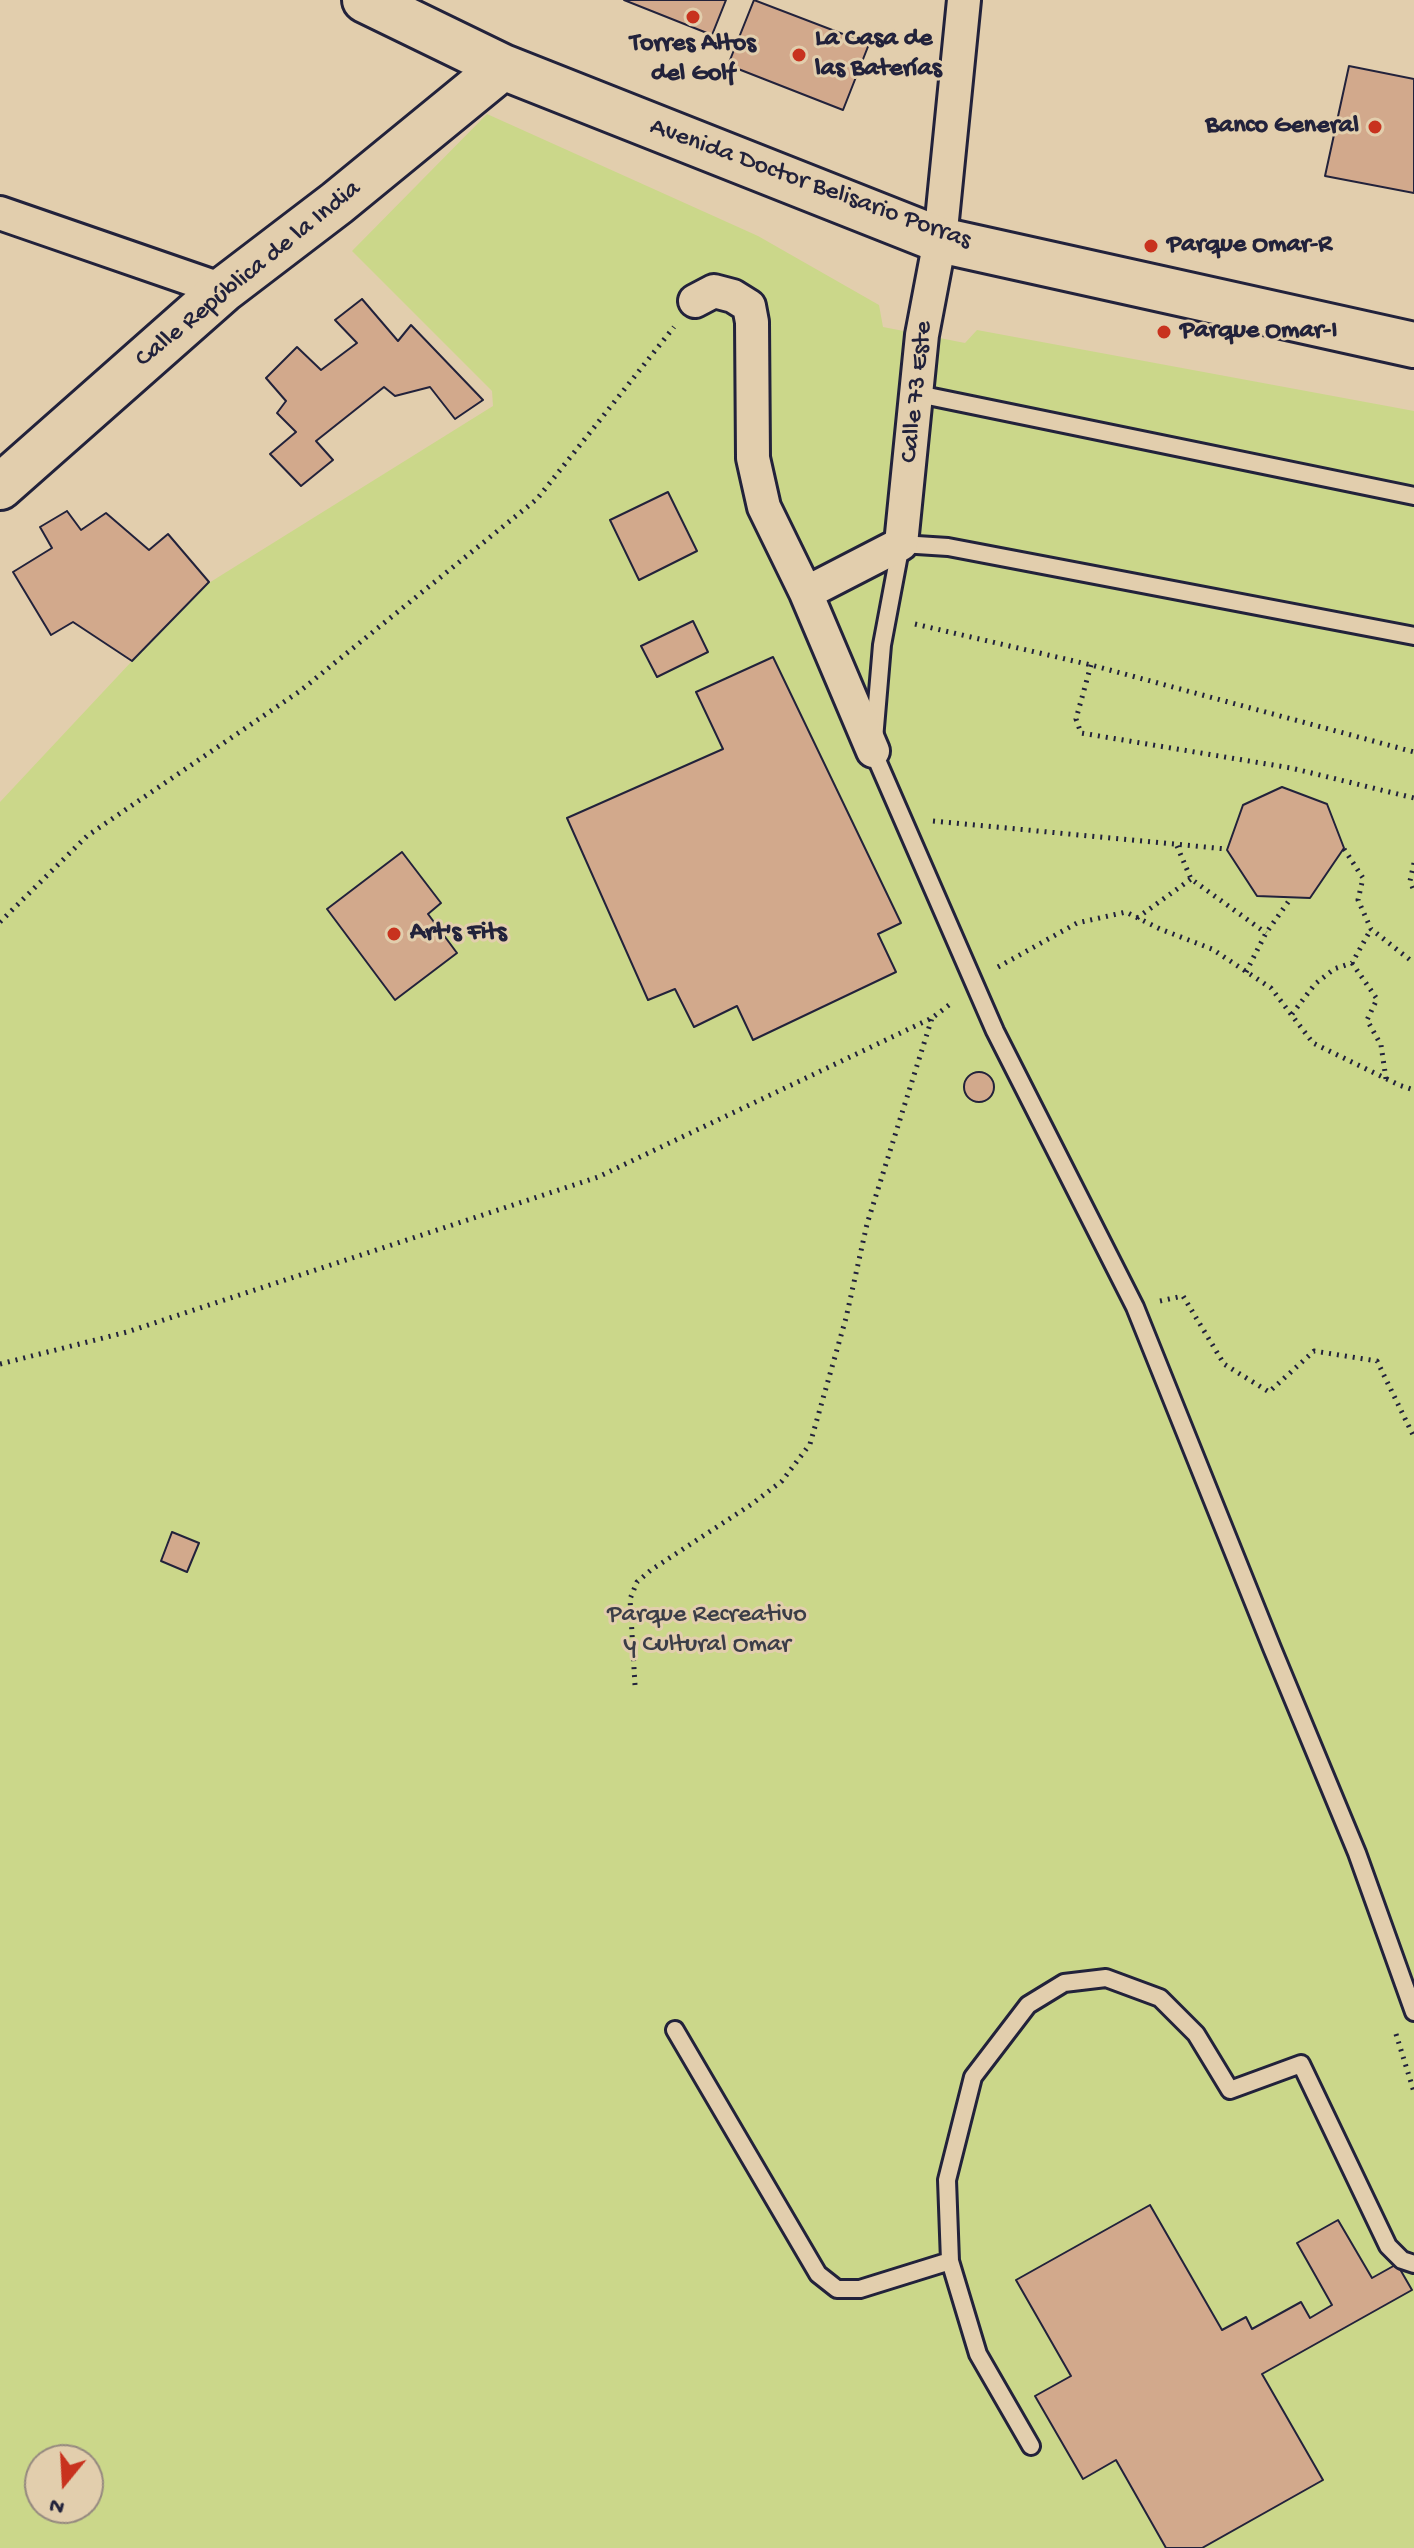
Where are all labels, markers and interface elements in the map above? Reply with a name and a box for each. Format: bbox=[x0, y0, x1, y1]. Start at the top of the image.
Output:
marker: Torres Altos del Golf bbox=[684, 8, 702, 26]
place label: La Casa de las Baterías bbox=[815, 24, 941, 86]
place label: Torres Altos del Golf bbox=[630, 29, 756, 90]
marker: La Casa de las Baterías bbox=[790, 46, 808, 64]
place label: Banco General bbox=[1205, 111, 1359, 143]
street label: Avenida Doctor Belisario Porras bbox=[645, 112, 975, 258]
marker: Banco General bbox=[1366, 118, 1384, 136]
street label: Calle República de la India bbox=[130, 174, 368, 376]
place label: Parque Omar-R bbox=[1167, 230, 1332, 262]
marker: Parque Omar-R bbox=[1142, 237, 1160, 255]
place label: Parque Omar-I bbox=[1180, 316, 1337, 348]
street label: Calle 73 Este bbox=[895, 319, 941, 465]
marker: Parque Omar-I bbox=[1155, 323, 1173, 341]
place label: Art's Fits bbox=[410, 918, 507, 950]
marker: Art's Fits bbox=[385, 925, 403, 943]
park label: Parque Recreativo y Cultural Omar bbox=[607, 1600, 807, 1662]
north arrow bbox=[24, 2444, 104, 2524]
text: N bbox=[46, 2490, 68, 2520]

